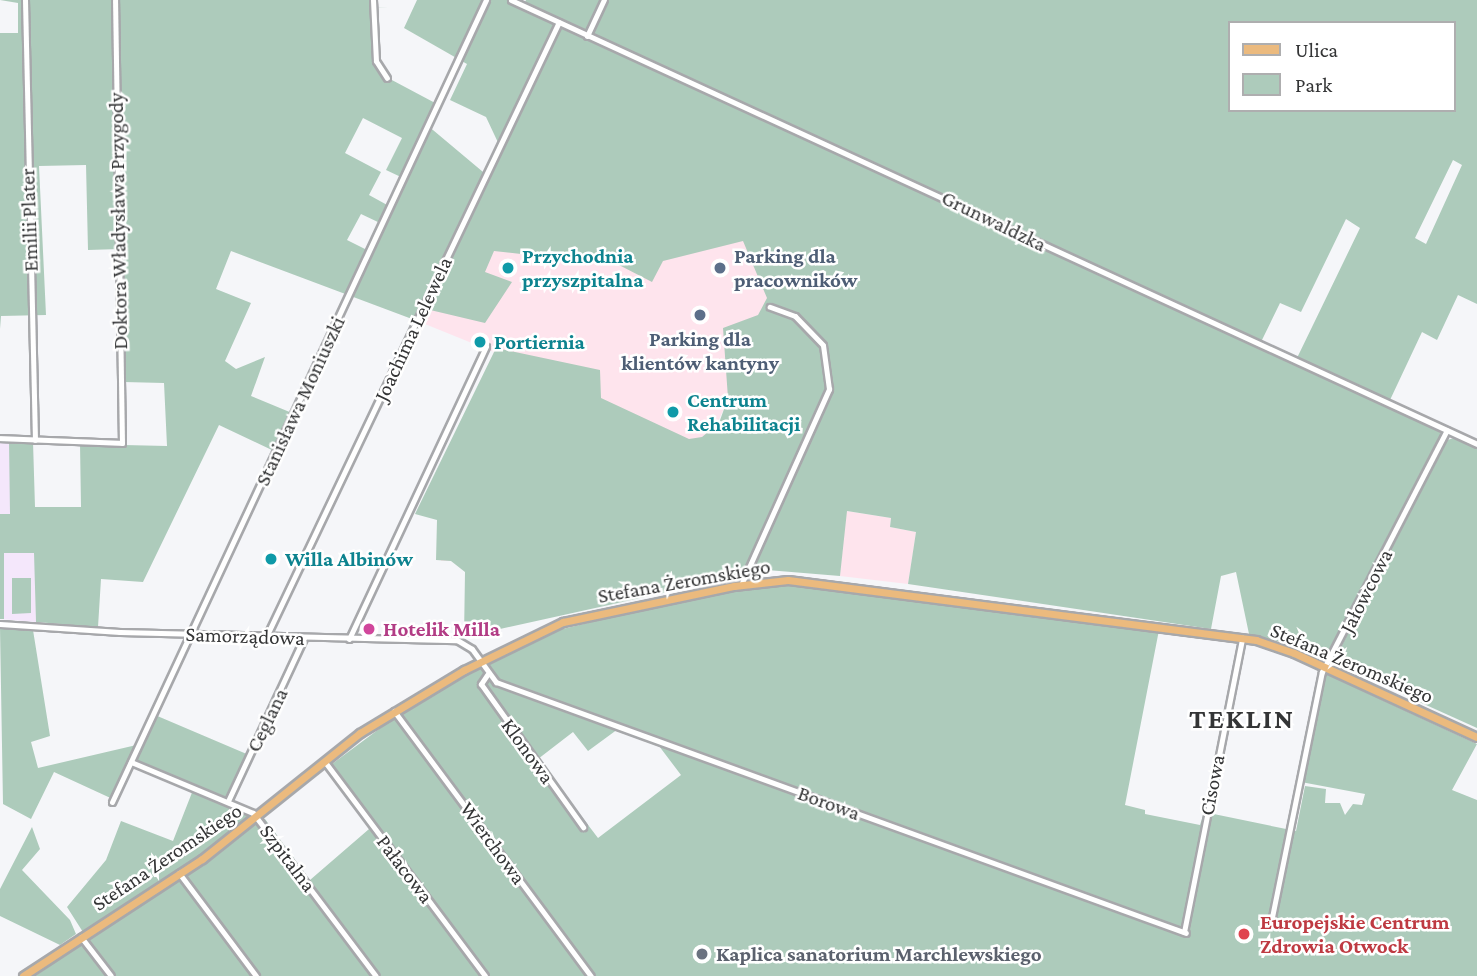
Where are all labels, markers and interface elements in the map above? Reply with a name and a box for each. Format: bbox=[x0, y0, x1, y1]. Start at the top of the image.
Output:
legend bbox=[1228, 21, 1456, 112]
text: Ulica bbox=[1295, 38, 1338, 62]
text: Park bbox=[1295, 73, 1332, 97]
street label: Doktora Władysława Przygody bbox=[103, 92, 133, 350]
street label: Emilii Plater bbox=[15, 168, 43, 272]
street label: Grunwaldzka bbox=[938, 185, 1050, 257]
place label: Przychodnia przyszpitalna bbox=[522, 243, 643, 293]
place label: Parking dla pracowników bbox=[734, 243, 858, 293]
street label: Joachima Lelewela bbox=[369, 253, 457, 405]
marker: Przychodnia przyszpitalna bbox=[500, 260, 516, 276]
marker: Parking dla pracowników bbox=[712, 260, 728, 276]
marker: Parking dla klientów kantyny bbox=[692, 307, 708, 323]
street label: Stanisława Moniuszki bbox=[250, 312, 350, 490]
place label: Parking dla klientów kantyny bbox=[621, 326, 779, 376]
place label: Portiernia bbox=[494, 329, 585, 355]
marker: Portiernia bbox=[472, 334, 488, 350]
place label: Centrum Rehabilitacji bbox=[687, 387, 800, 437]
marker: Centrum Rehabilitacji bbox=[665, 404, 681, 420]
street label: Jałowcowa bbox=[1334, 545, 1398, 637]
place label: Willa Albinów bbox=[285, 546, 413, 572]
marker: Willa Albinów bbox=[263, 551, 279, 567]
street label: Stefana Żeromskiego bbox=[596, 553, 772, 609]
place label: Hotelik Milla bbox=[383, 616, 500, 642]
street label: Stefana Żeromskiego bbox=[1267, 617, 1437, 709]
street label: Samorządowa bbox=[185, 621, 305, 651]
marker: Hotelik Milla bbox=[361, 621, 377, 637]
street label: Ceglana bbox=[241, 684, 293, 756]
district label: TEKLIN bbox=[1190, 702, 1294, 736]
street label: Klonowa bbox=[496, 713, 560, 789]
street label: Cisowa bbox=[1194, 752, 1230, 818]
street label: Borowa bbox=[794, 780, 864, 826]
street label: Wierchowa bbox=[455, 797, 531, 889]
street label: Stefana Żeromskiego bbox=[88, 798, 246, 916]
street label: Szpitalna bbox=[254, 819, 322, 897]
street label: Pałacowa bbox=[371, 830, 439, 908]
place label: Europejskie Centrum Zdrowia Otwock bbox=[1260, 909, 1450, 959]
marker: Europejskie Centrum Zdrowia Otwock bbox=[1234, 924, 1254, 944]
place label: Kaplica sanatorium Marchlewskiego bbox=[716, 941, 1042, 967]
marker: Kaplica sanatorium Marchlewskiego bbox=[694, 946, 710, 962]

